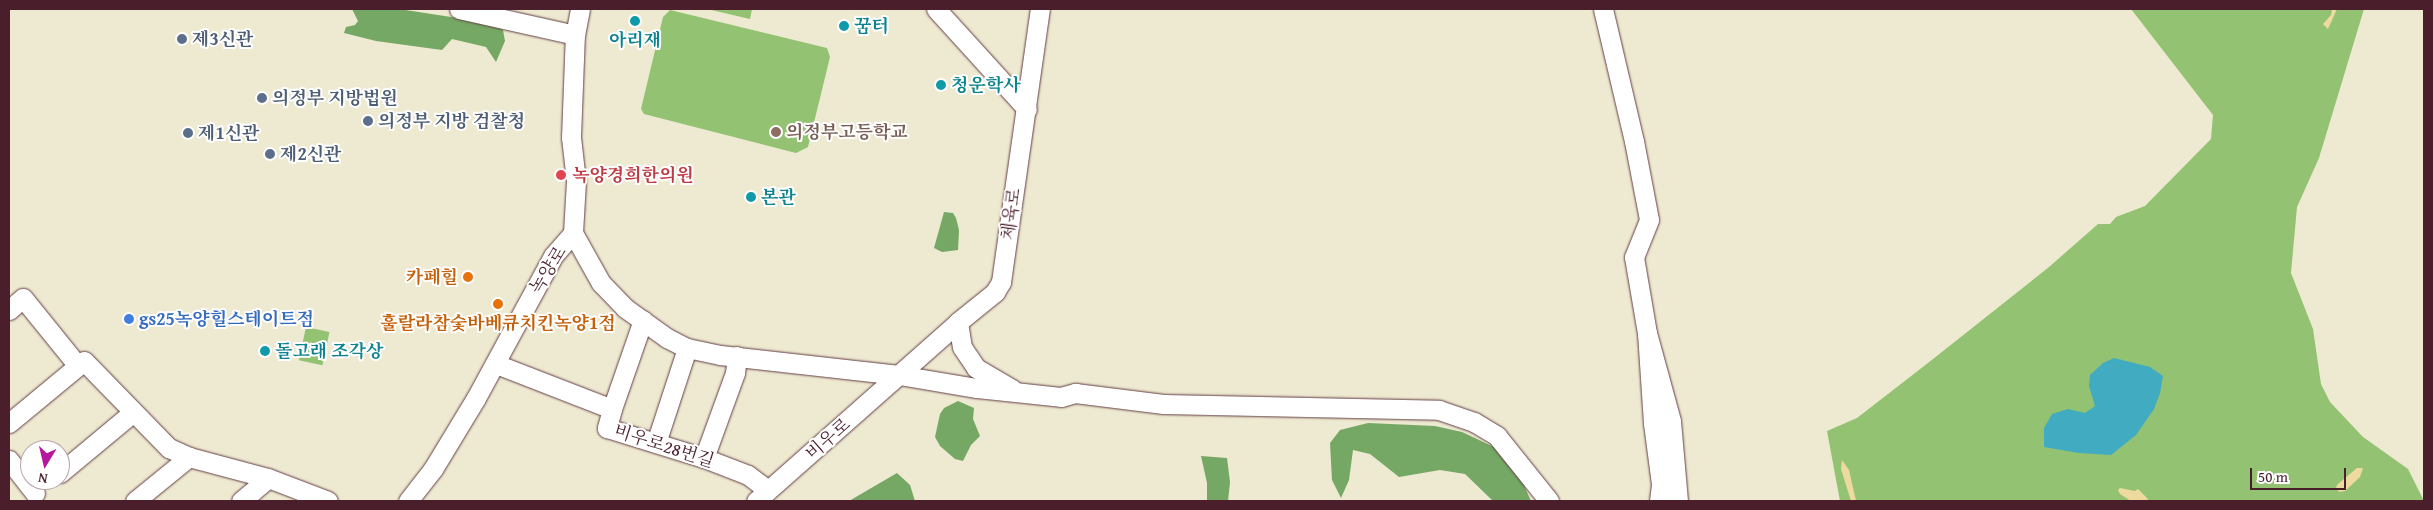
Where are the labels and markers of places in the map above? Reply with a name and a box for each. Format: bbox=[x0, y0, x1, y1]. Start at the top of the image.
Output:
marker: 아리재 bbox=[629, 15, 641, 27]
place label: 꿈터 bbox=[854, 15, 889, 37]
marker: 꿈터 bbox=[838, 20, 850, 32]
place label: 제3신관 bbox=[192, 28, 253, 50]
place label: 아리재 bbox=[609, 29, 661, 51]
marker: 제3신관 bbox=[176, 33, 188, 45]
place label: 청운학사 bbox=[951, 74, 1021, 96]
marker: 청운학사 bbox=[935, 79, 947, 91]
place label: 의정부 지방법원 bbox=[272, 87, 398, 109]
marker: 의정부 지방법원 bbox=[256, 92, 268, 104]
place label: 의정부 지방 검찰청 bbox=[378, 110, 525, 132]
marker: 의정부 지방 검찰청 bbox=[362, 115, 374, 127]
place label: 의정부고등학교 bbox=[786, 121, 908, 143]
place label: 제1신관 bbox=[198, 122, 259, 144]
marker: 의정부고등학교 bbox=[770, 126, 782, 138]
marker: 제1신관 bbox=[182, 127, 194, 139]
place label: 제2신관 bbox=[280, 143, 341, 165]
marker: 제2신관 bbox=[264, 148, 276, 160]
place label: 녹양경희한의원 bbox=[572, 164, 694, 186]
marker: 녹양경희한의원 bbox=[554, 168, 568, 182]
place label: 본관 bbox=[761, 186, 796, 208]
marker: 본관 bbox=[745, 191, 757, 203]
place label: 카페힐 bbox=[406, 266, 458, 288]
marker: 카페힐 bbox=[462, 271, 474, 283]
marker: 훌랄라참숯바베큐치킨녹양1점 bbox=[492, 298, 504, 310]
place label: gs25녹양힐스테이트점 bbox=[139, 308, 314, 330]
place label: 훌랄라참숯바베큐치킨녹양1점 bbox=[380, 312, 616, 334]
marker: gs25녹양힐스테이트점 bbox=[123, 313, 135, 325]
place label: 돌고래 조각상 bbox=[275, 340, 383, 362]
marker: 돌고래 조각상 bbox=[259, 345, 271, 357]

